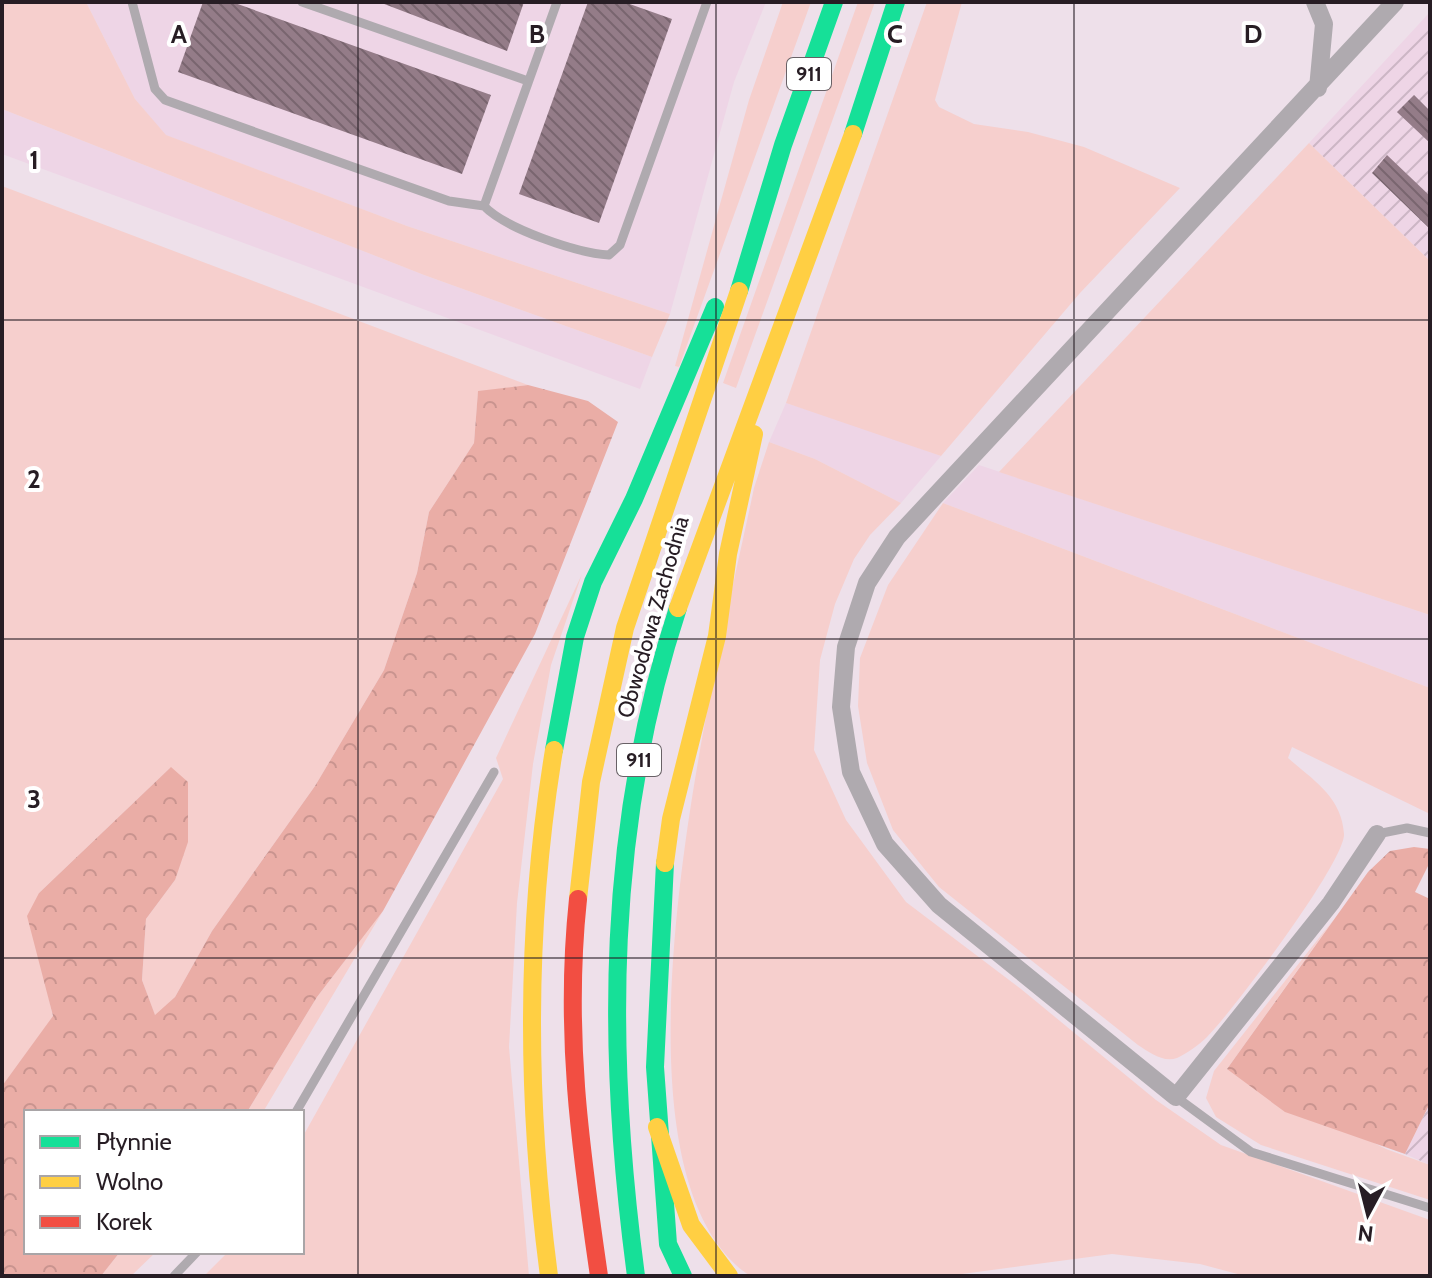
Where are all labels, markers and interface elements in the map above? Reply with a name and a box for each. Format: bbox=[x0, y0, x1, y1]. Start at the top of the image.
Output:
text: A bbox=[171, 18, 188, 50]
text: B bbox=[529, 18, 545, 50]
text: C bbox=[887, 18, 903, 50]
text: D bbox=[1244, 18, 1262, 50]
road number: 911 bbox=[787, 58, 831, 90]
text: 1 bbox=[29, 144, 39, 176]
text: 2 bbox=[27, 463, 41, 495]
street label: Obwodowa Zachodnia bbox=[611, 513, 695, 721]
road number: 911 bbox=[617, 744, 661, 776]
text: 3 bbox=[27, 783, 41, 815]
legend bbox=[24, 1110, 304, 1254]
text: Płynnie bbox=[96, 1127, 172, 1156]
text: Wolno bbox=[96, 1167, 163, 1196]
north arrow bbox=[1328, 1174, 1408, 1254]
text: Korek bbox=[96, 1207, 153, 1236]
text: N bbox=[1356, 1219, 1375, 1248]

